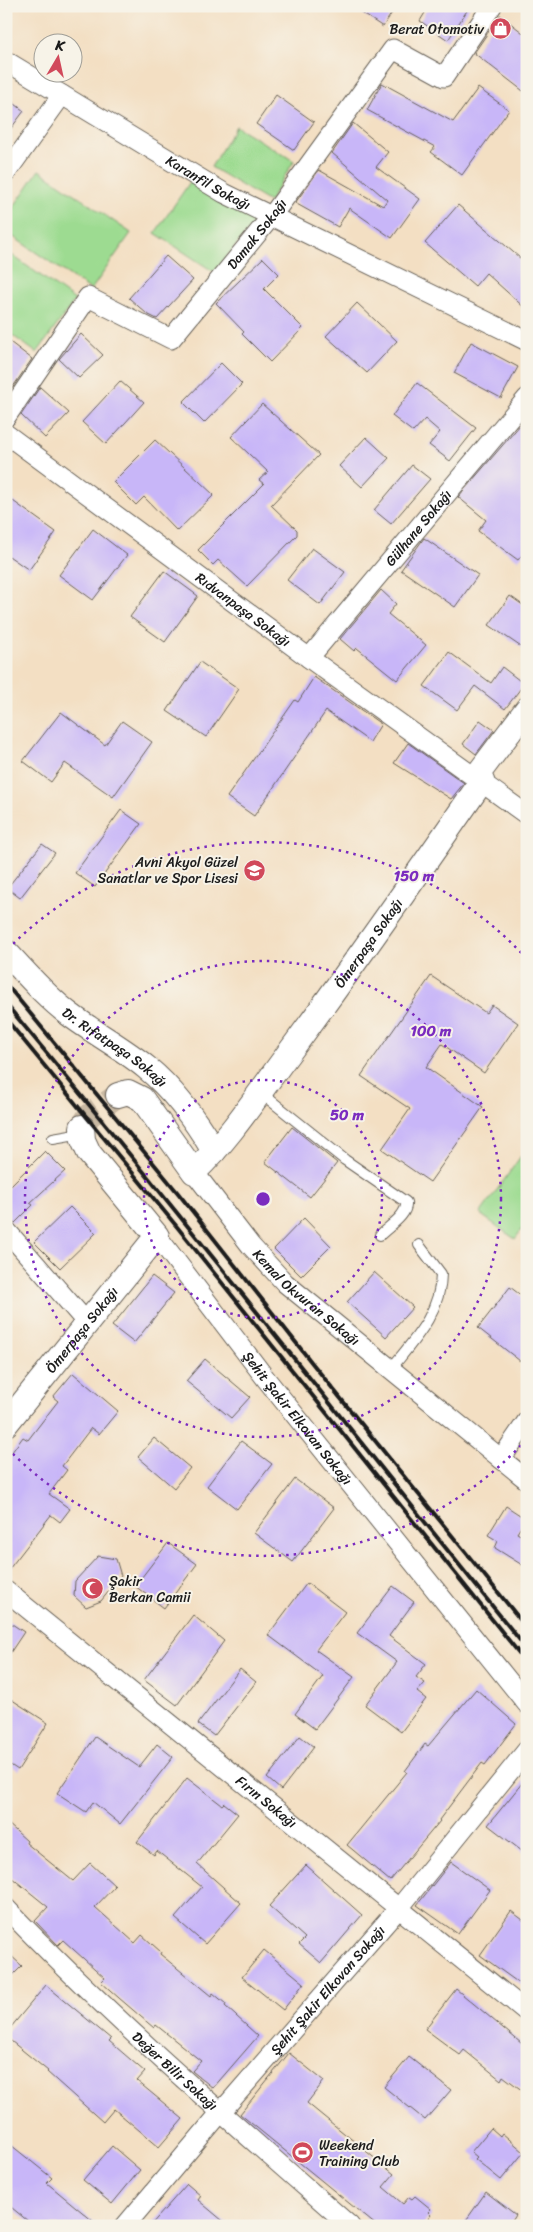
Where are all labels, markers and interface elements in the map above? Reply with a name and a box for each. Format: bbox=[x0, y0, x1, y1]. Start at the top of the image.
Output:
place label: Berat Otomotiv bbox=[389, 17, 484, 42]
shop icon: Berat Otomotiv bbox=[488, 17, 512, 41]
north arrow bbox=[32, 32, 82, 82]
text: K bbox=[53, 32, 68, 59]
street label: Karanfil Sokağı bbox=[161, 148, 255, 217]
street label: Damak Sokağı bbox=[220, 193, 293, 275]
street label: Gülhane Sokağı bbox=[378, 483, 458, 572]
street label: Rıdvanpaşa Sokağı bbox=[190, 565, 297, 653]
place label: Avni Akyol Güzel Sanatlar ve Spor Lisesi bbox=[97, 850, 239, 891]
school or university icon: Avni Akyol Güzel Sanatlar ve Spor Lisesi bbox=[242, 858, 266, 882]
text: 150 m bbox=[394, 863, 435, 889]
street label: Ömerpaşa Sokağı bbox=[328, 893, 409, 993]
street label: Dr. Rıfatpaşa Sokağı bbox=[56, 1000, 174, 1093]
text: 100 m bbox=[411, 1018, 452, 1044]
text: 50 m bbox=[330, 1102, 365, 1128]
centre of rings bbox=[254, 1190, 272, 1208]
street label: Kemal Okvuran Sokağı bbox=[247, 1243, 366, 1352]
street label: Ömerpaşa Sokağı bbox=[39, 1281, 125, 1379]
street label: Şehit Şakir Elkovan Sokağı bbox=[236, 1345, 359, 1491]
place label: Şakir Berkan Camii bbox=[109, 1569, 192, 1610]
mosque icon: Şakir Berkan Camii bbox=[81, 1577, 105, 1601]
street label: Fırın Sokağı bbox=[230, 1769, 303, 1835]
street label: Şehit Şakir Elkovan Sokağı bbox=[264, 1919, 392, 2061]
street label: Değer Bilir Sokağı bbox=[126, 2025, 224, 2117]
place label: Weekend Training Club bbox=[319, 2133, 400, 2174]
sports icon: Weekend Training Club bbox=[291, 2141, 315, 2165]

